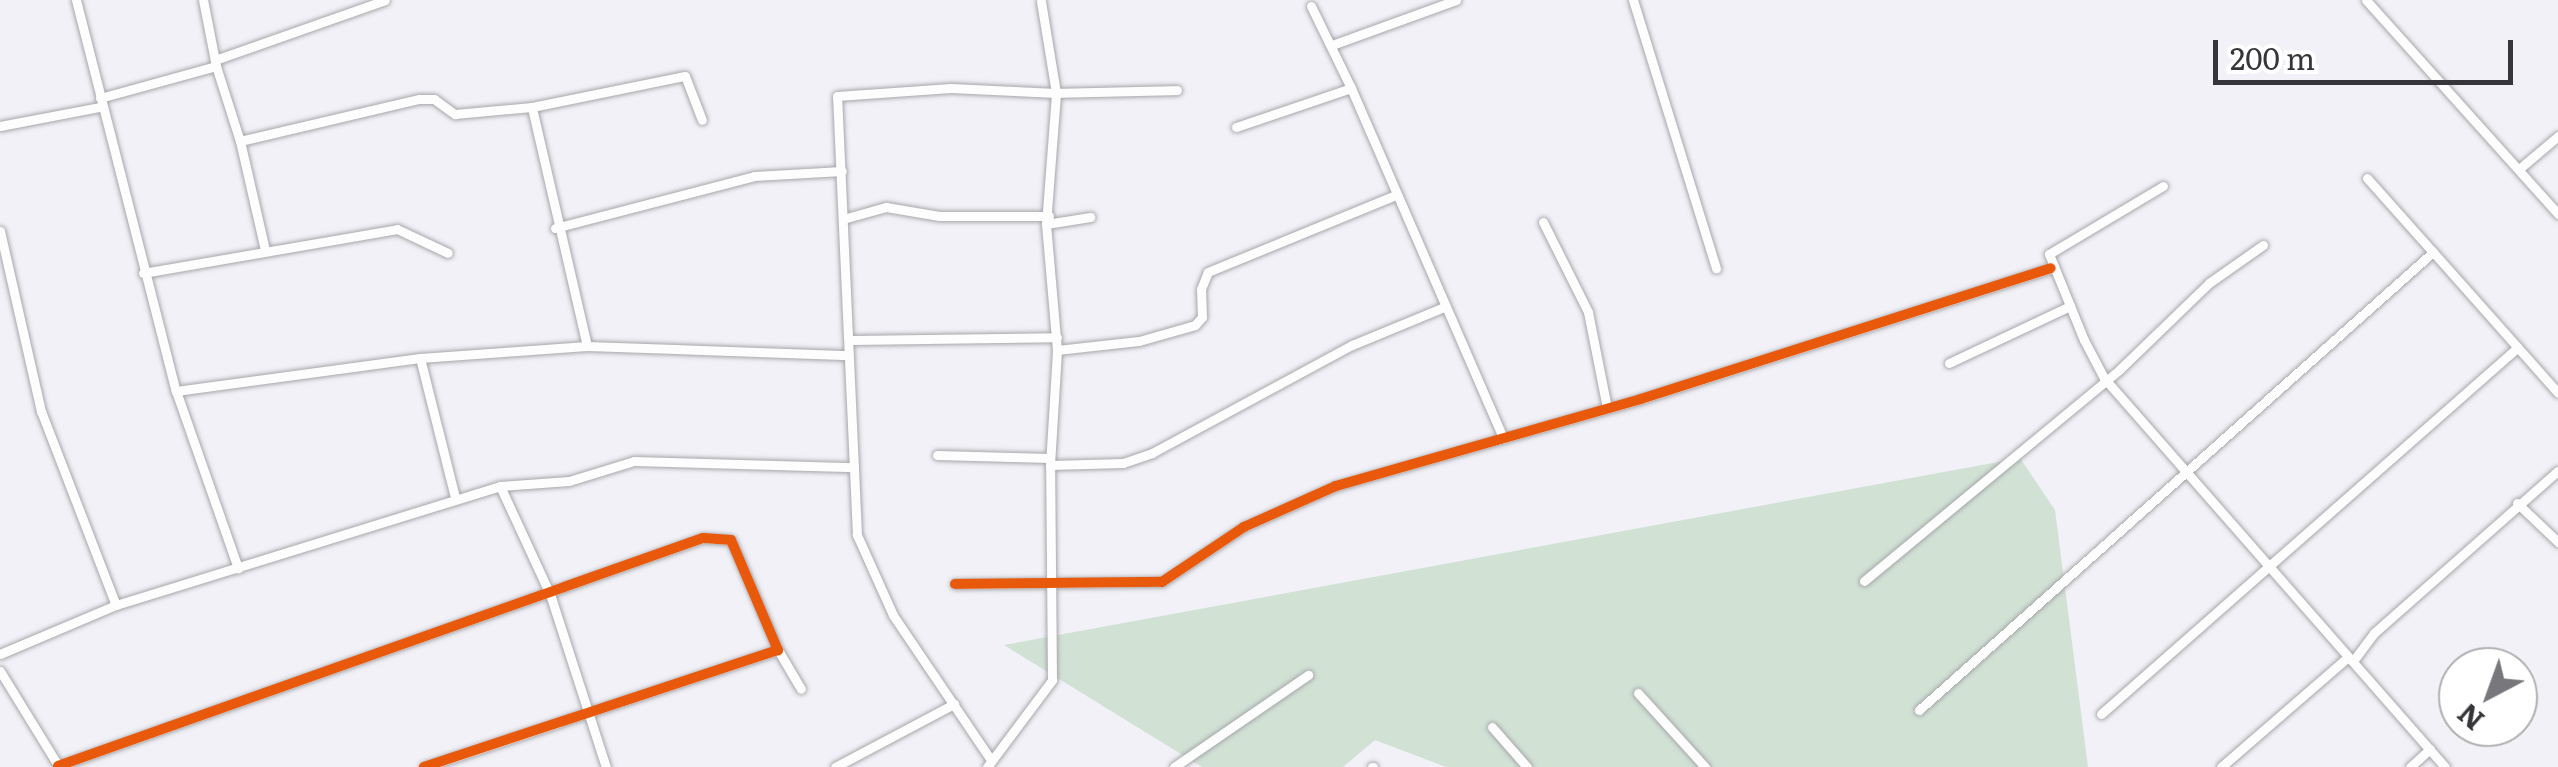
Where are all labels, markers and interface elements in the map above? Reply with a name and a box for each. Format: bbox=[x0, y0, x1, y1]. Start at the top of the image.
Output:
scale bar bbox=[2218, 20, 2518, 82]
text: 200 m bbox=[2230, 35, 2315, 79]
north arrow bbox=[2438, 647, 2538, 747]
text: N bbox=[2447, 695, 2492, 742]

